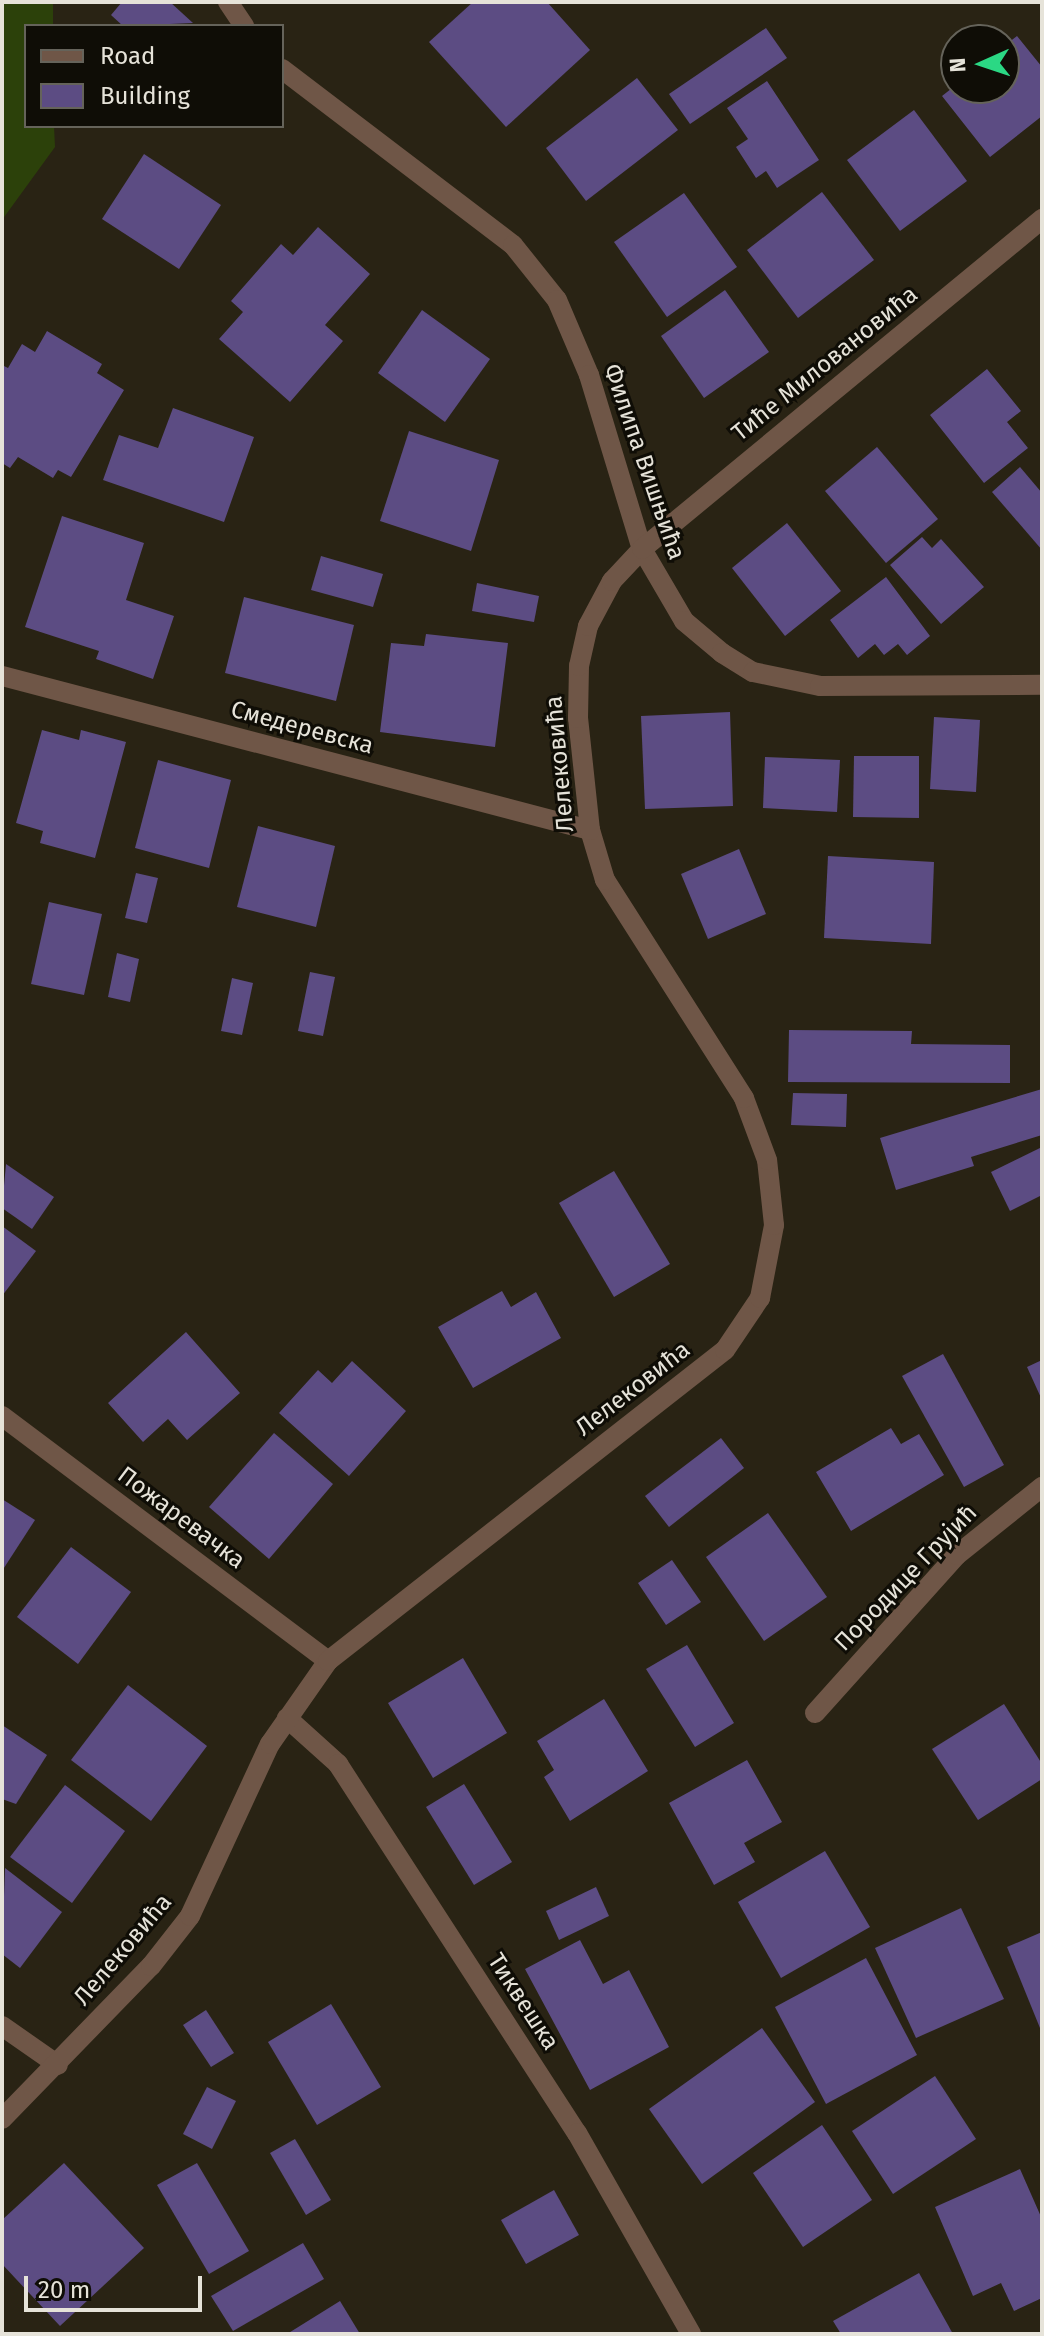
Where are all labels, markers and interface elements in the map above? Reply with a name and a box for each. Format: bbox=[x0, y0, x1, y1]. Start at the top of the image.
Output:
legend bbox=[24, 24, 284, 128]
north arrow bbox=[940, 24, 1020, 104]
text: Road bbox=[100, 42, 155, 70]
text: N bbox=[944, 57, 971, 73]
text: Building bbox=[100, 82, 190, 110]
street label: Тиће Миловановића bbox=[726, 280, 924, 448]
street label: Филипа Вишњића bbox=[597, 360, 691, 564]
street label: Лелековића bbox=[540, 694, 580, 834]
street label: Смедеревска bbox=[228, 695, 376, 761]
street label: Лелековића bbox=[570, 1335, 696, 1443]
street label: Пожаревачка bbox=[112, 1461, 250, 1575]
street label: Породице Грујић bbox=[829, 1499, 983, 1657]
street label: Лелековића bbox=[68, 1888, 178, 2012]
street label: Тиквешка bbox=[481, 1948, 565, 2056]
scale bar bbox=[28, 2260, 206, 2310]
text: 20 m bbox=[38, 2276, 90, 2304]

